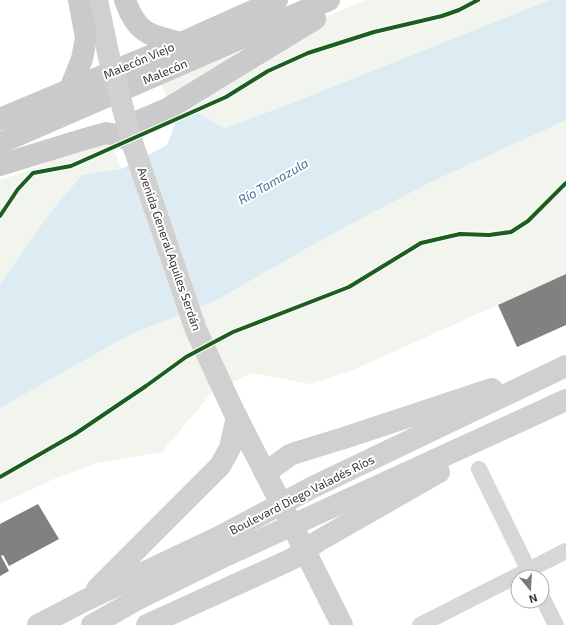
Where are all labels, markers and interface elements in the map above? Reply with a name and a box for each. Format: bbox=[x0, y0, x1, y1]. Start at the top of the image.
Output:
street label: Malecón Viejo bbox=[101, 40, 177, 82]
street label: Malecón bbox=[141, 56, 189, 88]
water label: Río Tamazula bbox=[235, 154, 311, 208]
street label: Avenida General Aquiles Serdán bbox=[135, 165, 205, 332]
street label: Boulevard Diego Valadés Ríos bbox=[227, 451, 376, 537]
north arrow bbox=[510, 569, 550, 609]
text: N bbox=[527, 592, 539, 606]

